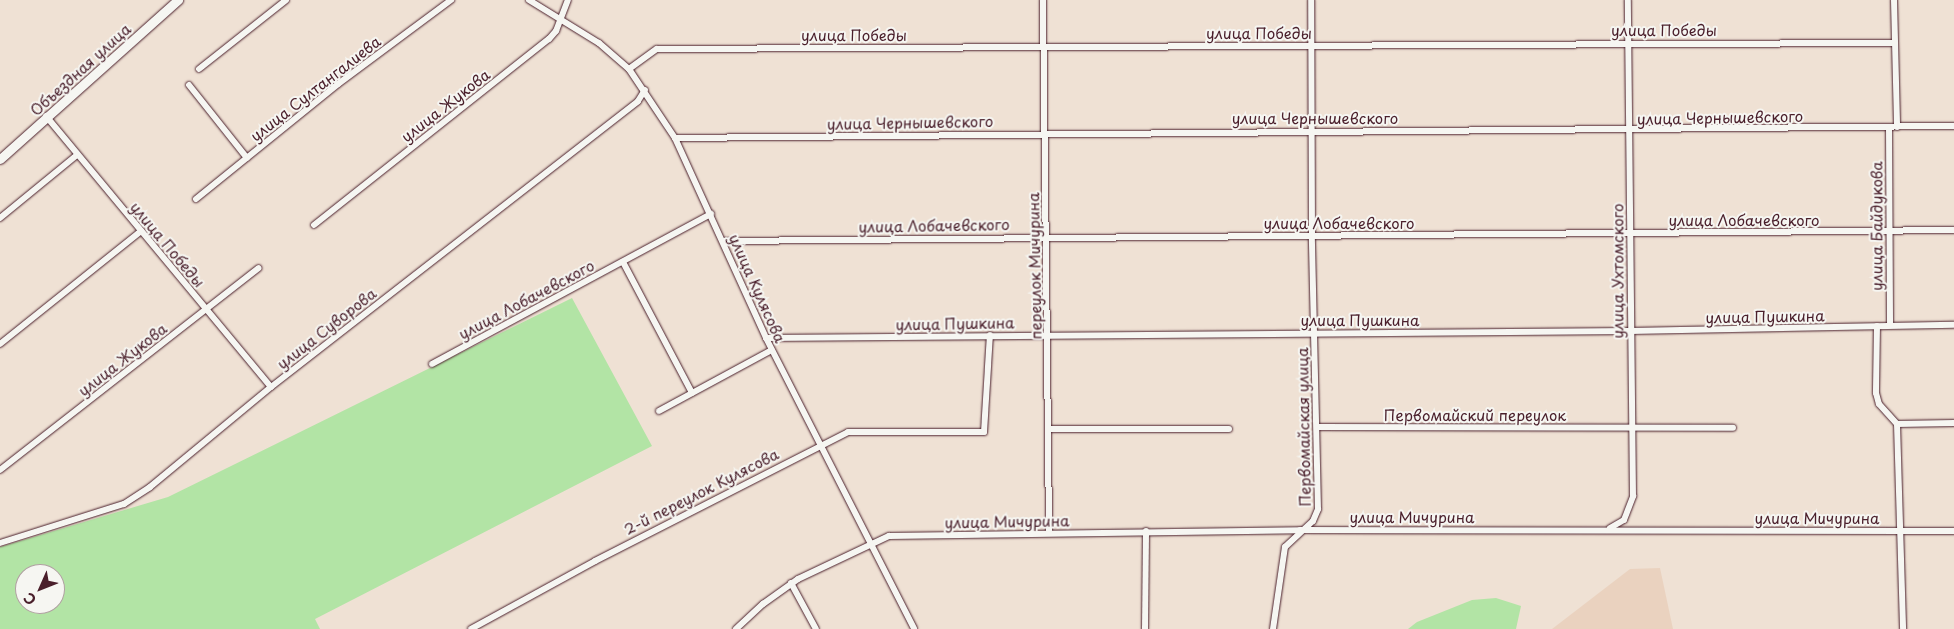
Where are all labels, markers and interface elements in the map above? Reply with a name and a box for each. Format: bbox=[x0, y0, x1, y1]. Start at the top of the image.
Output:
street label: Объездная улица bbox=[26, 19, 134, 119]
street label: улица Победы bbox=[1611, 21, 1717, 39]
street label: улица Победы bbox=[1206, 24, 1312, 42]
street label: улица Победы bbox=[801, 26, 907, 44]
street label: улица Султангалиева bbox=[246, 31, 384, 145]
street label: улица Жукова bbox=[397, 65, 493, 145]
street label: улица Чернышевского bbox=[1636, 107, 1804, 127]
street label: улица Чернышевского bbox=[1231, 109, 1399, 127]
street label: улица Чернышевского bbox=[826, 112, 994, 132]
street label: улица Байдукова bbox=[1867, 161, 1885, 291]
street label: переулок Мичурина bbox=[1024, 192, 1044, 340]
street label: улица Победы bbox=[127, 197, 209, 291]
street label: улица Ухтомского bbox=[1608, 203, 1626, 339]
street label: улица Лобачевского bbox=[1668, 211, 1820, 229]
street label: улица Лобачевского bbox=[1263, 214, 1415, 232]
street label: улица Лобачевского bbox=[858, 215, 1010, 235]
street label: улица Кулясова bbox=[726, 231, 790, 345]
street label: улица Лобачевского bbox=[455, 255, 597, 343]
street label: улица Суворова bbox=[272, 283, 380, 373]
street label: улица Пушкина bbox=[1705, 306, 1825, 326]
street label: улица Пушкина bbox=[1300, 311, 1420, 329]
street label: улица Пушкина bbox=[895, 313, 1015, 333]
street label: улица Жукова bbox=[74, 319, 170, 399]
street label: Первомайская улица bbox=[1293, 347, 1313, 507]
street label: Первомайский переулок bbox=[1384, 406, 1566, 424]
street label: 2-й переулок Кулясова bbox=[621, 444, 781, 538]
street label: улица Мичурина bbox=[1349, 508, 1475, 526]
street label: улица Мичурина bbox=[1754, 509, 1880, 527]
street label: улица Мичурина bbox=[944, 511, 1070, 531]
north arrow bbox=[15, 564, 65, 614]
text: С bbox=[18, 588, 41, 610]

